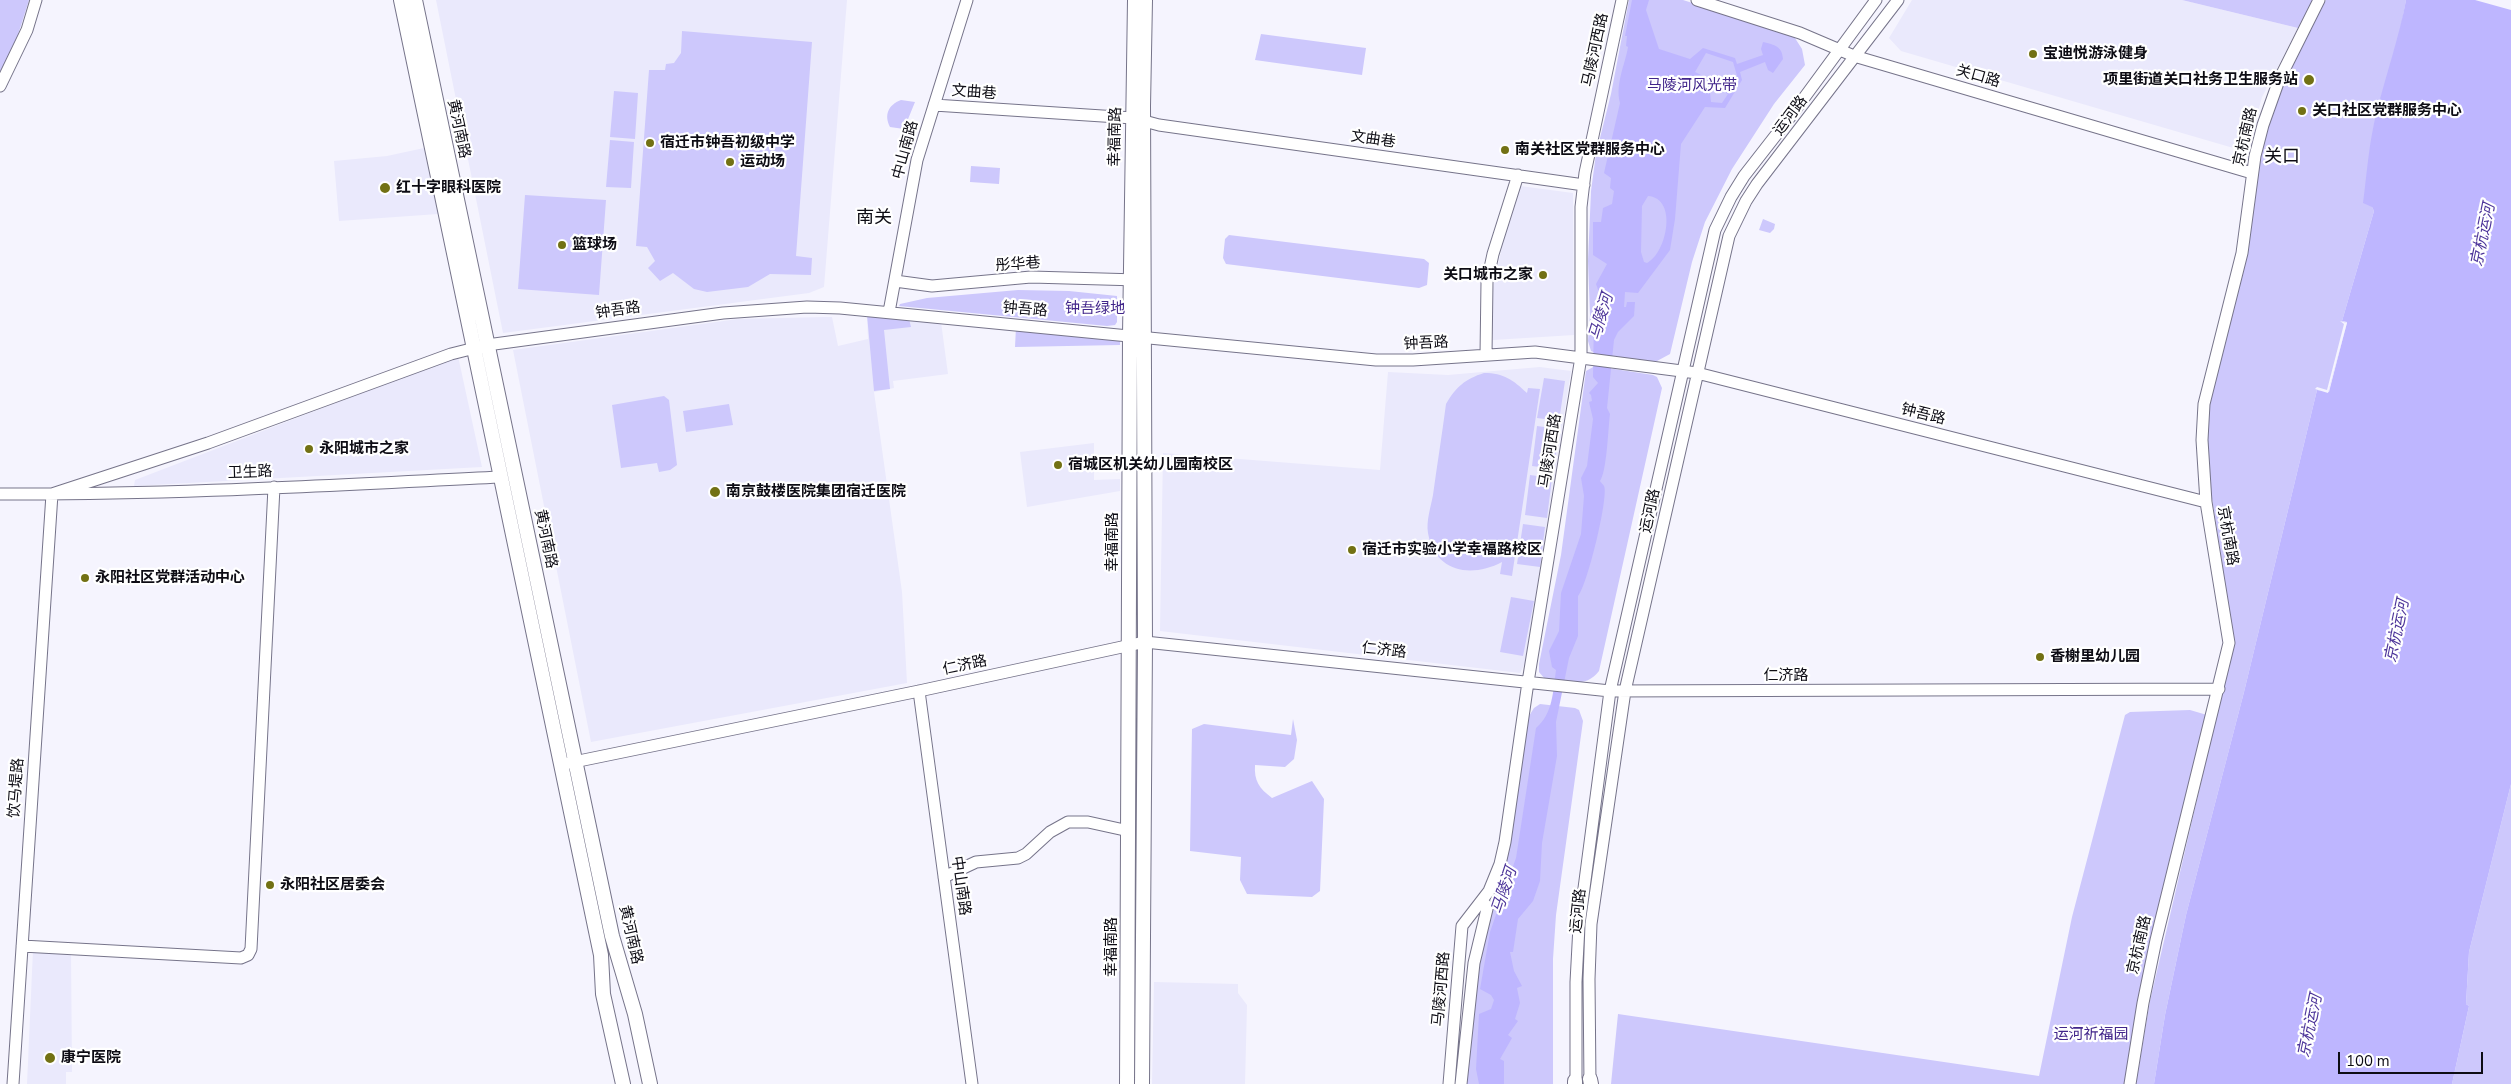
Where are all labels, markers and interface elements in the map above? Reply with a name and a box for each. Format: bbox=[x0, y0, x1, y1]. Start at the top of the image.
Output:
street label: 马陵河西路 bbox=[1579, 11, 1613, 89]
place label: 宝迪悦游泳健身 bbox=[2043, 45, 2148, 63]
marker: 宝迪悦游泳健身 bbox=[2027, 48, 2039, 60]
street label: 关口路 bbox=[1954, 62, 2002, 92]
place label: 项里街道关口社务卫生服务站 bbox=[2103, 71, 2298, 89]
marker: 项里街道关口社务卫生服务站 bbox=[2302, 73, 2316, 87]
park label: 马陵河风光带 bbox=[1647, 77, 1737, 95]
street label: 文曲巷 bbox=[951, 82, 997, 104]
street label: 运河路 bbox=[1770, 93, 1812, 139]
street label: 黄河南路 bbox=[443, 98, 473, 160]
place label: 关口社区党群服务中心 bbox=[2312, 102, 2462, 120]
marker: 关口社区党群服务中心 bbox=[2296, 105, 2308, 117]
street label: 京杭南路 bbox=[2230, 106, 2262, 168]
street label: 幸福南路 bbox=[1106, 107, 1126, 167]
street label: 中山南路 bbox=[890, 119, 922, 181]
street label: 文曲巷 bbox=[1349, 128, 1397, 152]
place label: 宿迁市钟吾初级中学 bbox=[660, 134, 795, 152]
marker: 宿迁市钟吾初级中学 bbox=[644, 137, 656, 149]
place label: 南关社区党群服务中心 bbox=[1515, 141, 1665, 159]
marker: 南关社区党群服务中心 bbox=[1499, 144, 1511, 156]
district label: 关口 bbox=[2264, 147, 2300, 169]
place label: 运动场 bbox=[740, 153, 785, 171]
marker: 运动场 bbox=[724, 156, 736, 168]
place label: 红十字眼科医院 bbox=[396, 179, 501, 197]
marker: 红十字眼科医院 bbox=[378, 181, 392, 195]
water label: 京杭运河 bbox=[2468, 202, 2500, 268]
district label: 南关 bbox=[856, 208, 892, 230]
place label: 篮球场 bbox=[572, 236, 617, 254]
marker: 篮球场 bbox=[556, 239, 568, 251]
street label: 彤华巷 bbox=[995, 254, 1041, 276]
place label: 关口城市之家 bbox=[1443, 266, 1533, 284]
marker: 关口城市之家 bbox=[1537, 269, 1549, 281]
water label: 马陵河 bbox=[1586, 291, 1618, 343]
street label: 钟吾路 bbox=[594, 299, 642, 323]
street label: 钟吾路 bbox=[1002, 299, 1048, 321]
park label: 钟吾绿地 bbox=[1065, 300, 1125, 318]
street label: 钟吾路 bbox=[1403, 334, 1449, 354]
street label: 钟吾路 bbox=[1899, 401, 1947, 429]
street label: 马陵河西路 bbox=[1536, 413, 1566, 489]
place label: 永阳城市之家 bbox=[319, 440, 409, 458]
marker: 永阳城市之家 bbox=[303, 443, 315, 455]
place label: 宿城区机关幼儿园南校区 bbox=[1068, 456, 1233, 474]
marker: 宿城区机关幼儿园南校区 bbox=[1052, 459, 1064, 471]
street label: 卫生路 bbox=[227, 463, 273, 483]
place label: 南京鼓楼医院集团宿迁医院 bbox=[726, 483, 906, 501]
marker: 南京鼓楼医院集团宿迁医院 bbox=[708, 485, 722, 499]
street label: 运河路 bbox=[1638, 487, 1664, 535]
street label: 京杭南路 bbox=[2213, 505, 2241, 567]
street label: 黄河南路 bbox=[530, 508, 560, 570]
street label: 幸福南路 bbox=[1104, 512, 1122, 572]
place label: 宿迁市实验小学幸福路校区 bbox=[1362, 541, 1542, 559]
marker: 宿迁市实验小学幸福路校区 bbox=[1346, 544, 1358, 556]
place label: 永阳社区党群活动中心 bbox=[95, 569, 245, 587]
marker: 永阳社区党群活动中心 bbox=[79, 572, 91, 584]
water label: 京杭运河 bbox=[2382, 598, 2414, 664]
street label: 仁济路 bbox=[1361, 640, 1407, 662]
place label: 香榭里幼儿园 bbox=[2050, 648, 2140, 666]
marker: 香榭里幼儿园 bbox=[2034, 651, 2046, 663]
street label: 仁济路 bbox=[941, 653, 989, 679]
street label: 仁济路 bbox=[1764, 667, 1808, 685]
street label: 饮马堤路 bbox=[6, 757, 28, 819]
street label: 中山南路 bbox=[947, 855, 973, 917]
water label: 马陵河 bbox=[1488, 865, 1522, 917]
place label: 永阳社区居委会 bbox=[280, 876, 385, 894]
marker: 永阳社区居委会 bbox=[264, 879, 276, 891]
street label: 运河路 bbox=[1568, 888, 1590, 934]
street label: 黄河南路 bbox=[614, 904, 646, 966]
street label: 京杭南路 bbox=[2124, 914, 2156, 976]
street label: 幸福南路 bbox=[1103, 917, 1121, 977]
street label: 马陵河西路 bbox=[1430, 951, 1454, 1027]
water label: 京杭运河 bbox=[2295, 993, 2327, 1059]
park label: 运河祈福园 bbox=[2054, 1026, 2128, 1044]
scale bar bbox=[2341, 1042, 2486, 1074]
place label: 康宁医院 bbox=[61, 1049, 121, 1067]
marker: 康宁医院 bbox=[43, 1051, 57, 1065]
text: 100 m bbox=[2346, 1051, 2390, 1071]

